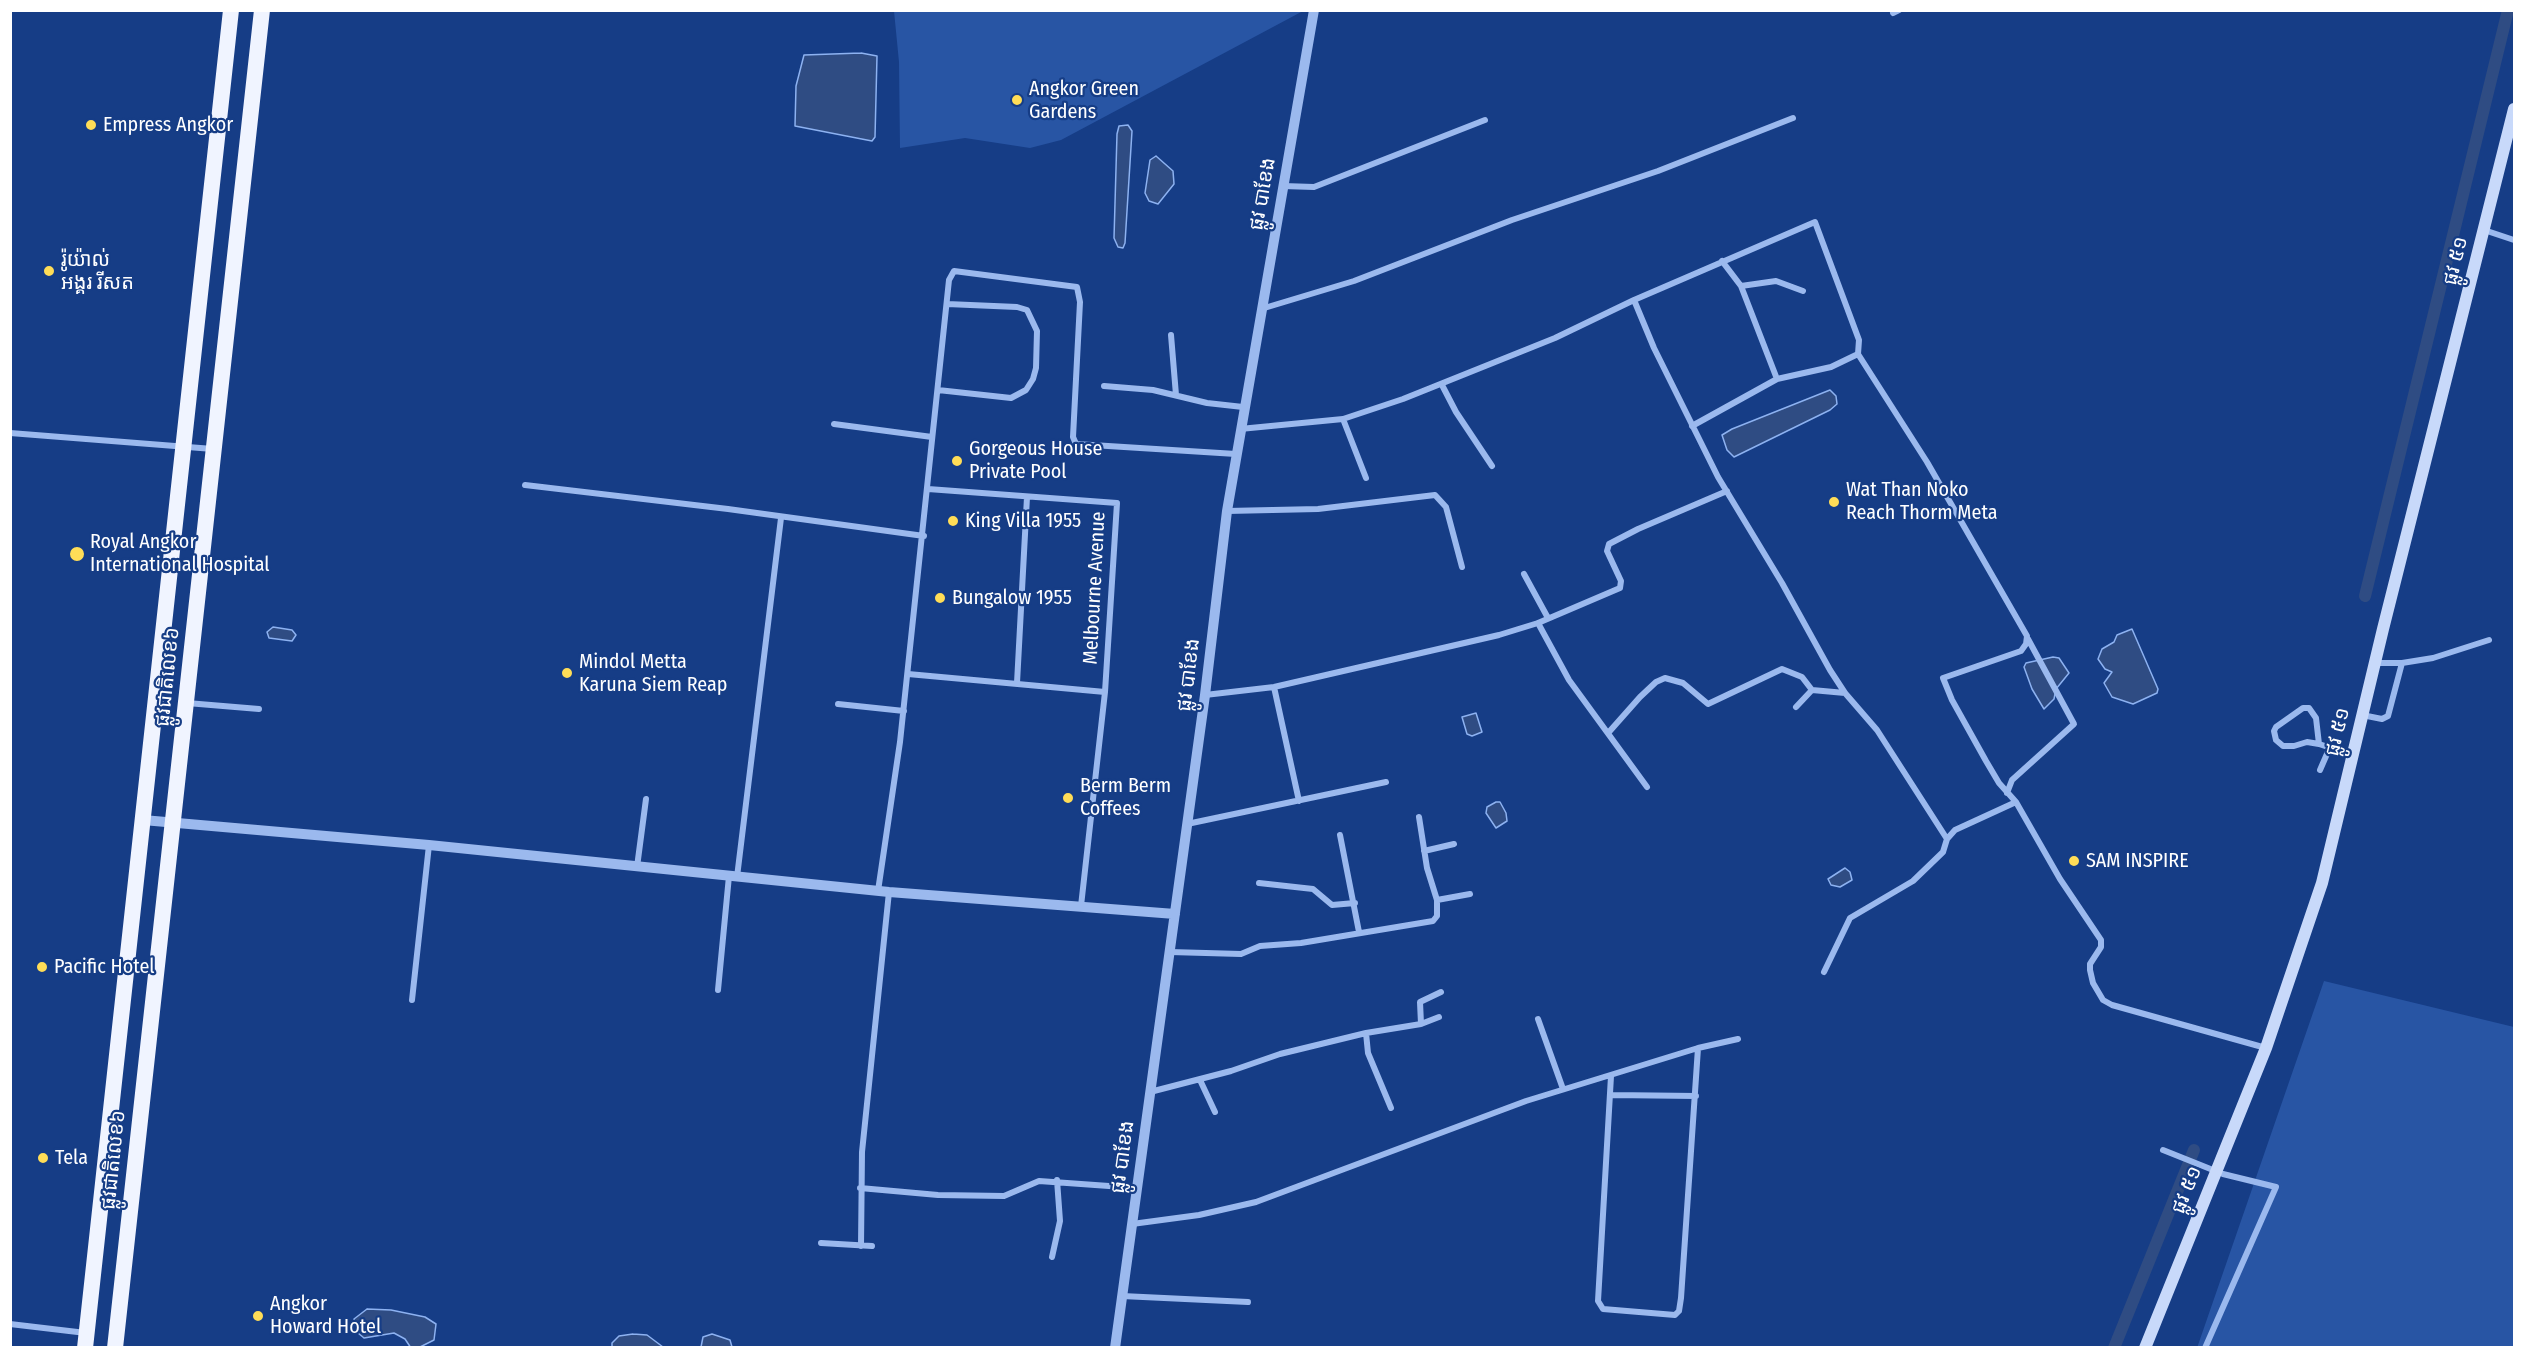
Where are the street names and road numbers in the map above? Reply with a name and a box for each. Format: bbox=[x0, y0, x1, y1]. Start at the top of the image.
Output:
street label: ផ្លូវ បាខែង bbox=[1245, 156, 1281, 232]
street label: ផ្លូវ ៥១ bbox=[2438, 234, 2474, 288]
street label: Melbourne Avenue bbox=[1079, 511, 1111, 665]
street label: ផ្លូវជាតិលេខ៦ bbox=[151, 626, 185, 728]
street label: ផ្លូវ បាខែង bbox=[1173, 637, 1205, 713]
street label: ផ្លូវ ៥១ bbox=[2320, 705, 2356, 759]
street label: ផ្លូវជាតិលេខ៦ bbox=[97, 1109, 131, 1211]
street label: ផ្លូវ បាខែង bbox=[1106, 1119, 1140, 1195]
street label: ផ្លូវ ៥១ bbox=[2167, 1163, 2207, 1217]

